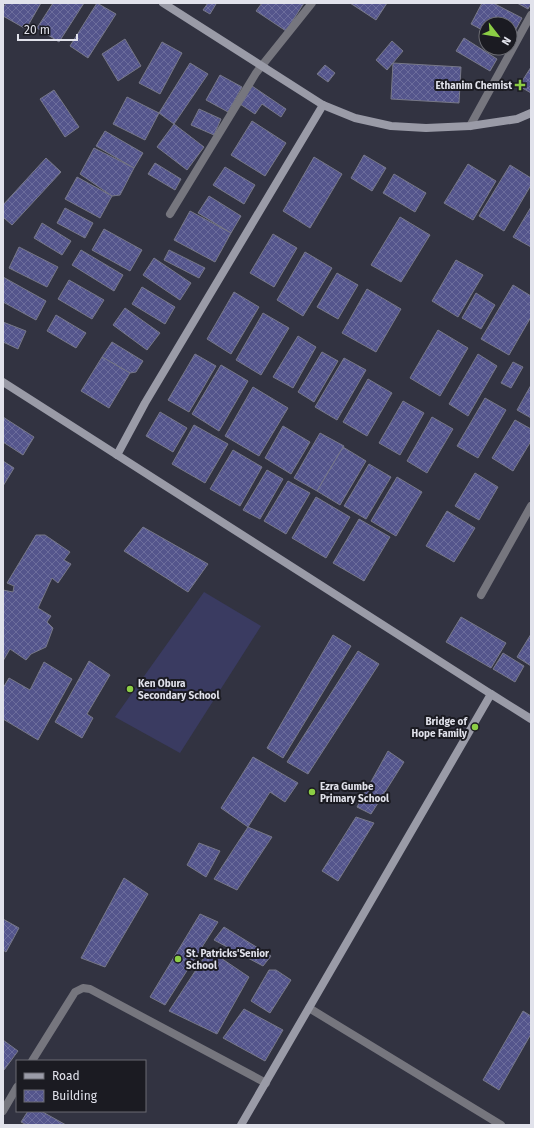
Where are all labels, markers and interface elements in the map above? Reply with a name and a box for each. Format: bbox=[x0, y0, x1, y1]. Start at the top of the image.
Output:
scale bar bbox=[18, 16, 77, 42]
north arrow bbox=[478, 16, 518, 56]
text: 20 m bbox=[24, 23, 50, 37]
text: N bbox=[499, 34, 514, 47]
place label: Ethanim Chemist bbox=[436, 80, 512, 92]
marker: Ethanim Chemist bbox=[515, 80, 525, 90]
place label: Ken Obura Secondary School bbox=[138, 678, 219, 702]
marker: Ken Obura Secondary School bbox=[125, 684, 135, 694]
place label: Bridge of Hope Family bbox=[412, 716, 468, 740]
marker: Bridge of Hope Family bbox=[470, 722, 480, 732]
place label: Ezra Gumbe Primary School bbox=[320, 781, 389, 805]
marker: Ezra Gumbe Primary School bbox=[307, 787, 317, 797]
place label: St. Patricks'Senior School bbox=[186, 948, 270, 972]
marker: St. Patricks'Senior School bbox=[173, 954, 183, 964]
legend bbox=[16, 1060, 146, 1112]
text: Road bbox=[52, 1069, 80, 1083]
text: Building bbox=[52, 1089, 98, 1103]

